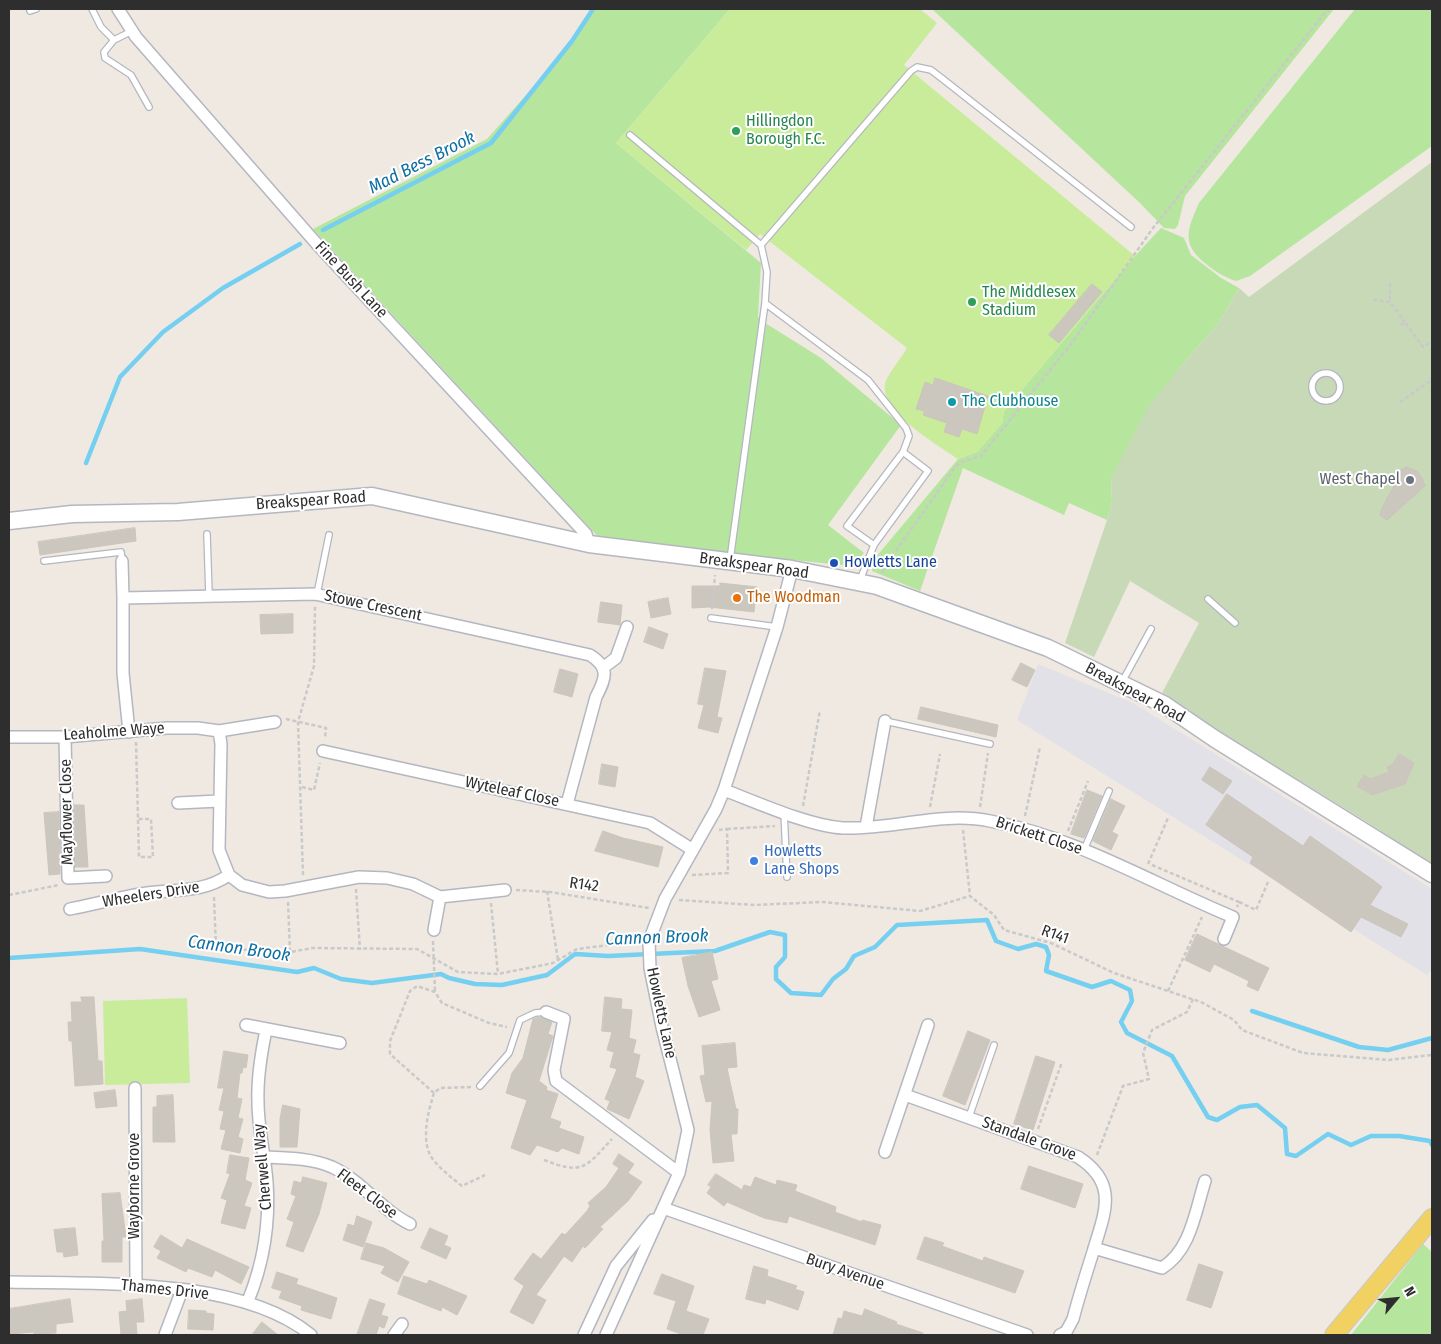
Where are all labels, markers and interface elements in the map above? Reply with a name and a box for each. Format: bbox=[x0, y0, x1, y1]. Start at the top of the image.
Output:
place label: Hillingdon Borough F.C. bbox=[746, 112, 825, 150]
marker: Hillingdon Borough F.C. bbox=[730, 125, 742, 137]
water label: Mad Bess Brook bbox=[365, 127, 479, 199]
street label: Fine Bush Lane bbox=[311, 238, 391, 322]
place label: The Middlesex Stadium bbox=[982, 283, 1076, 321]
marker: The Middlesex Stadium bbox=[966, 296, 978, 308]
place label: The Clubhouse bbox=[962, 392, 1059, 412]
marker: The Clubhouse bbox=[946, 396, 958, 408]
place label: West Chapel bbox=[1320, 470, 1400, 490]
marker: West Chapel bbox=[1404, 474, 1416, 486]
street label: Breakspear Road bbox=[255, 488, 367, 514]
street label: Breakspear Road bbox=[698, 549, 810, 583]
place label: Howletts Lane bbox=[844, 553, 937, 573]
marker: Howletts Lane bbox=[828, 557, 840, 569]
street label: Stowe Crescent bbox=[322, 586, 424, 626]
place label: The Woodman bbox=[747, 588, 840, 608]
marker: The Woodman bbox=[731, 592, 743, 604]
street label: Breakspear Road bbox=[1082, 659, 1188, 727]
street label: Leaholme Waye bbox=[63, 719, 165, 745]
street label: Mayflower Close bbox=[56, 759, 78, 865]
street label: Wyteleaf Close bbox=[463, 773, 561, 811]
street label: Brickett Close bbox=[993, 813, 1085, 859]
place label: Howletts Lane Shops bbox=[764, 842, 839, 880]
marker: Howletts Lane Shops bbox=[748, 855, 760, 867]
street label: R142 bbox=[568, 873, 600, 897]
street label: Wheelers Drive bbox=[101, 878, 201, 912]
street label: R141 bbox=[1039, 921, 1071, 949]
water label: Cannon Brook bbox=[605, 925, 709, 951]
water label: Cannon Brook bbox=[186, 931, 292, 967]
street label: Howletts Lane bbox=[642, 966, 680, 1060]
street label: Standale Grove bbox=[979, 1113, 1079, 1165]
street label: Cherwell Way bbox=[250, 1123, 276, 1211]
street label: Wayborne Grove bbox=[125, 1133, 145, 1239]
street label: Fleet Close bbox=[333, 1165, 401, 1223]
street label: Bury Avenue bbox=[803, 1250, 887, 1294]
north arrow bbox=[1371, 1274, 1421, 1324]
street label: Thames Drive bbox=[120, 1276, 210, 1304]
text: N bbox=[1400, 1284, 1419, 1299]

